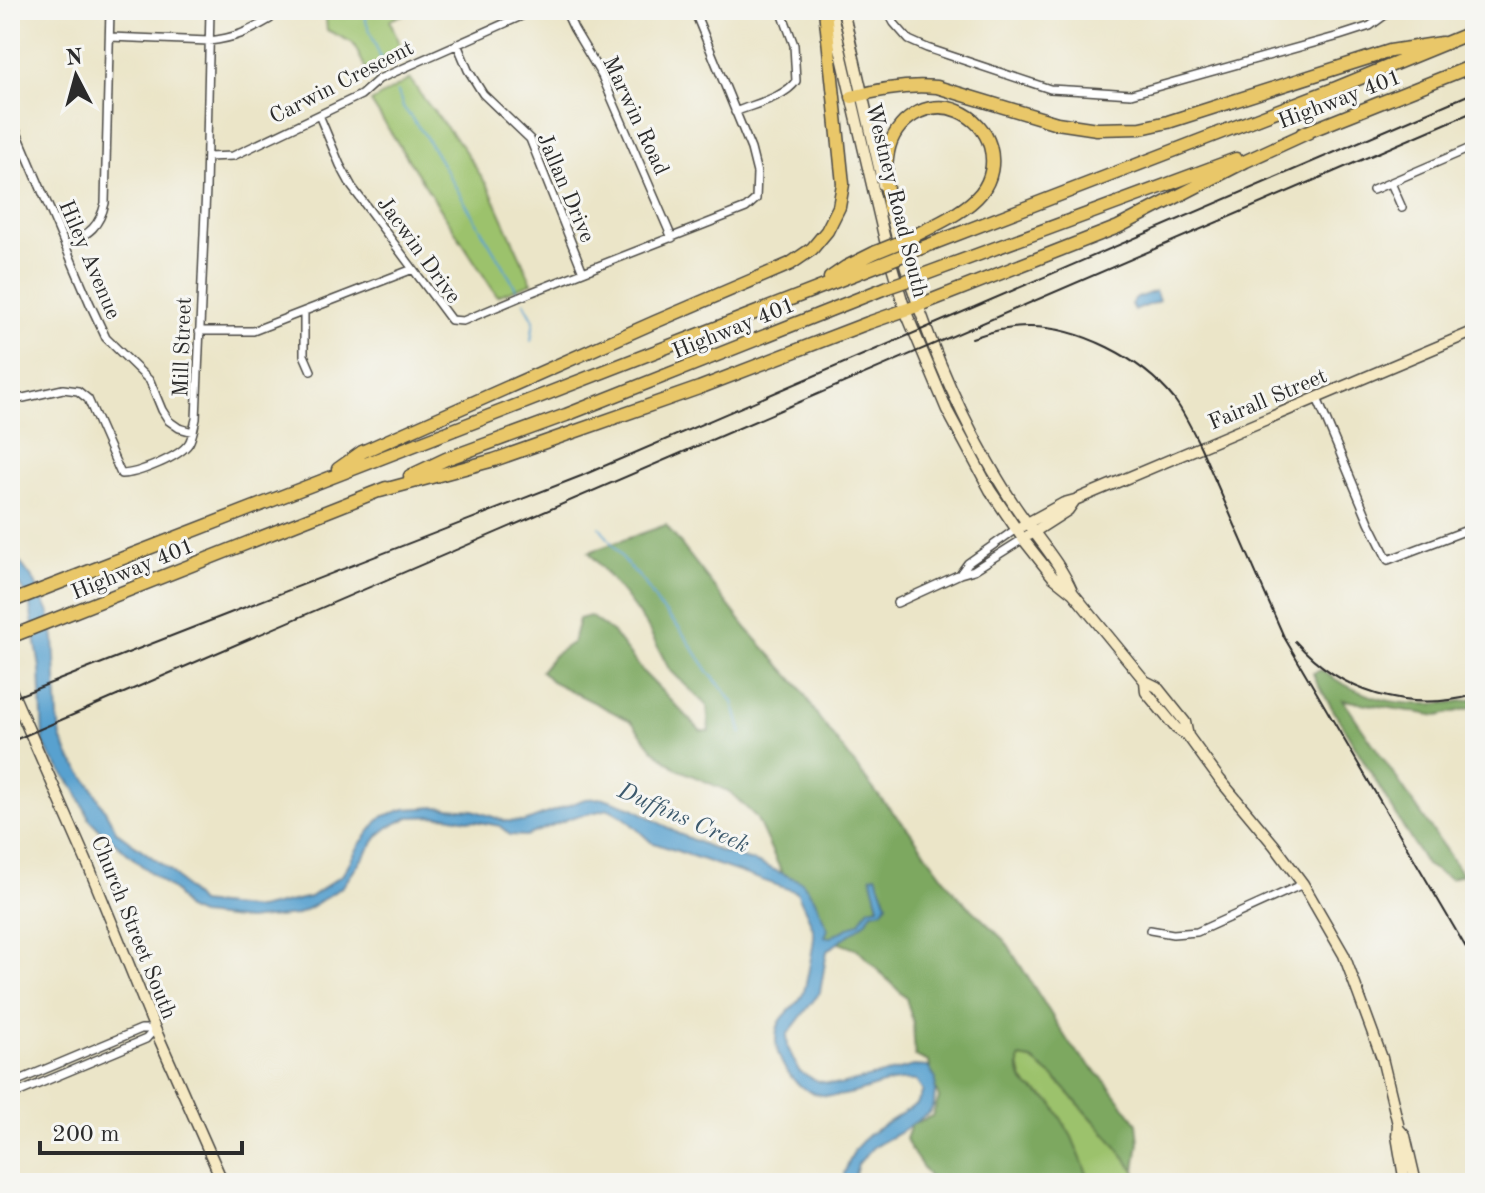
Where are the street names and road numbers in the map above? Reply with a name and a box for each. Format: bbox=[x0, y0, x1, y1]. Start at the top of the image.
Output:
street label: Carwin Crescent bbox=[266, 37, 417, 129]
street label: Marwin Road bbox=[598, 53, 672, 179]
street label: Highway 401 bbox=[1275, 66, 1404, 133]
street label: Westney Road South bbox=[861, 101, 931, 300]
street label: Jallan Drive bbox=[532, 130, 598, 246]
street label: Jacwin Drive bbox=[372, 193, 464, 308]
street label: Hiley Avenue bbox=[54, 197, 124, 323]
street label: Highway 401 bbox=[669, 294, 798, 363]
street label: Mill Street bbox=[170, 296, 196, 398]
street label: Fairall Street bbox=[1205, 365, 1330, 435]
street label: Highway 401 bbox=[68, 535, 197, 604]
street label: Church Street South bbox=[86, 833, 180, 1023]

